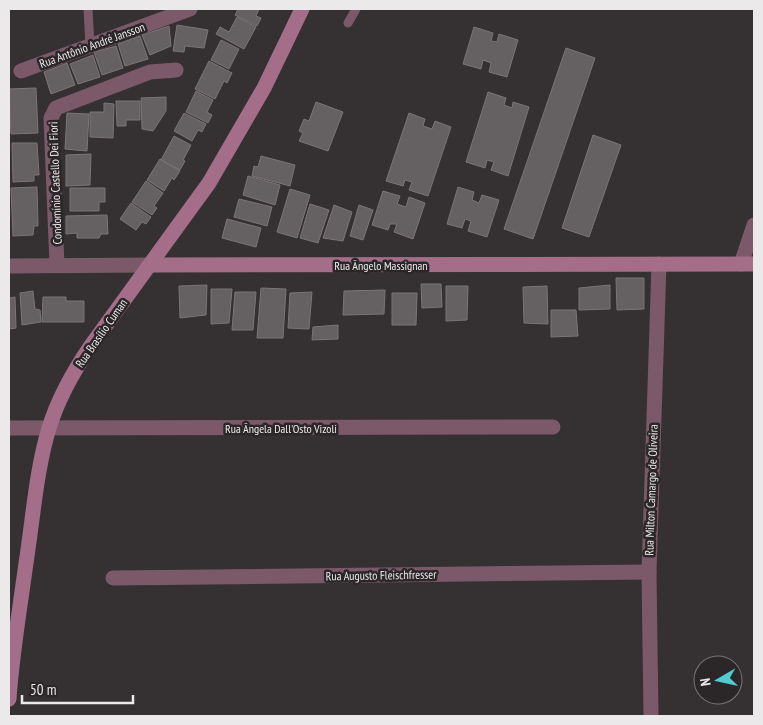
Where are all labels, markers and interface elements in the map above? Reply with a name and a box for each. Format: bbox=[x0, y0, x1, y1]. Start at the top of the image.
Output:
street label: Rua Antônio André Jansson bbox=[37, 19, 147, 71]
street label: Condomínio Castello Dei Fiori bbox=[45, 121, 65, 245]
street label: Rua Ângelo Massignan bbox=[334, 258, 428, 273]
street label: Rua Brasílio Cuman bbox=[72, 296, 130, 370]
street label: Rua Ângela Dall'Osto Vizoli bbox=[225, 421, 337, 436]
street label: Rua Milton Camargo de Oliveira bbox=[641, 424, 661, 556]
street label: Rua Augusto Fleischfresser bbox=[325, 567, 437, 583]
north arrow bbox=[693, 655, 743, 705]
scale bar bbox=[22, 672, 134, 704]
text: N bbox=[696, 677, 715, 687]
text: 50 m bbox=[30, 680, 56, 699]

